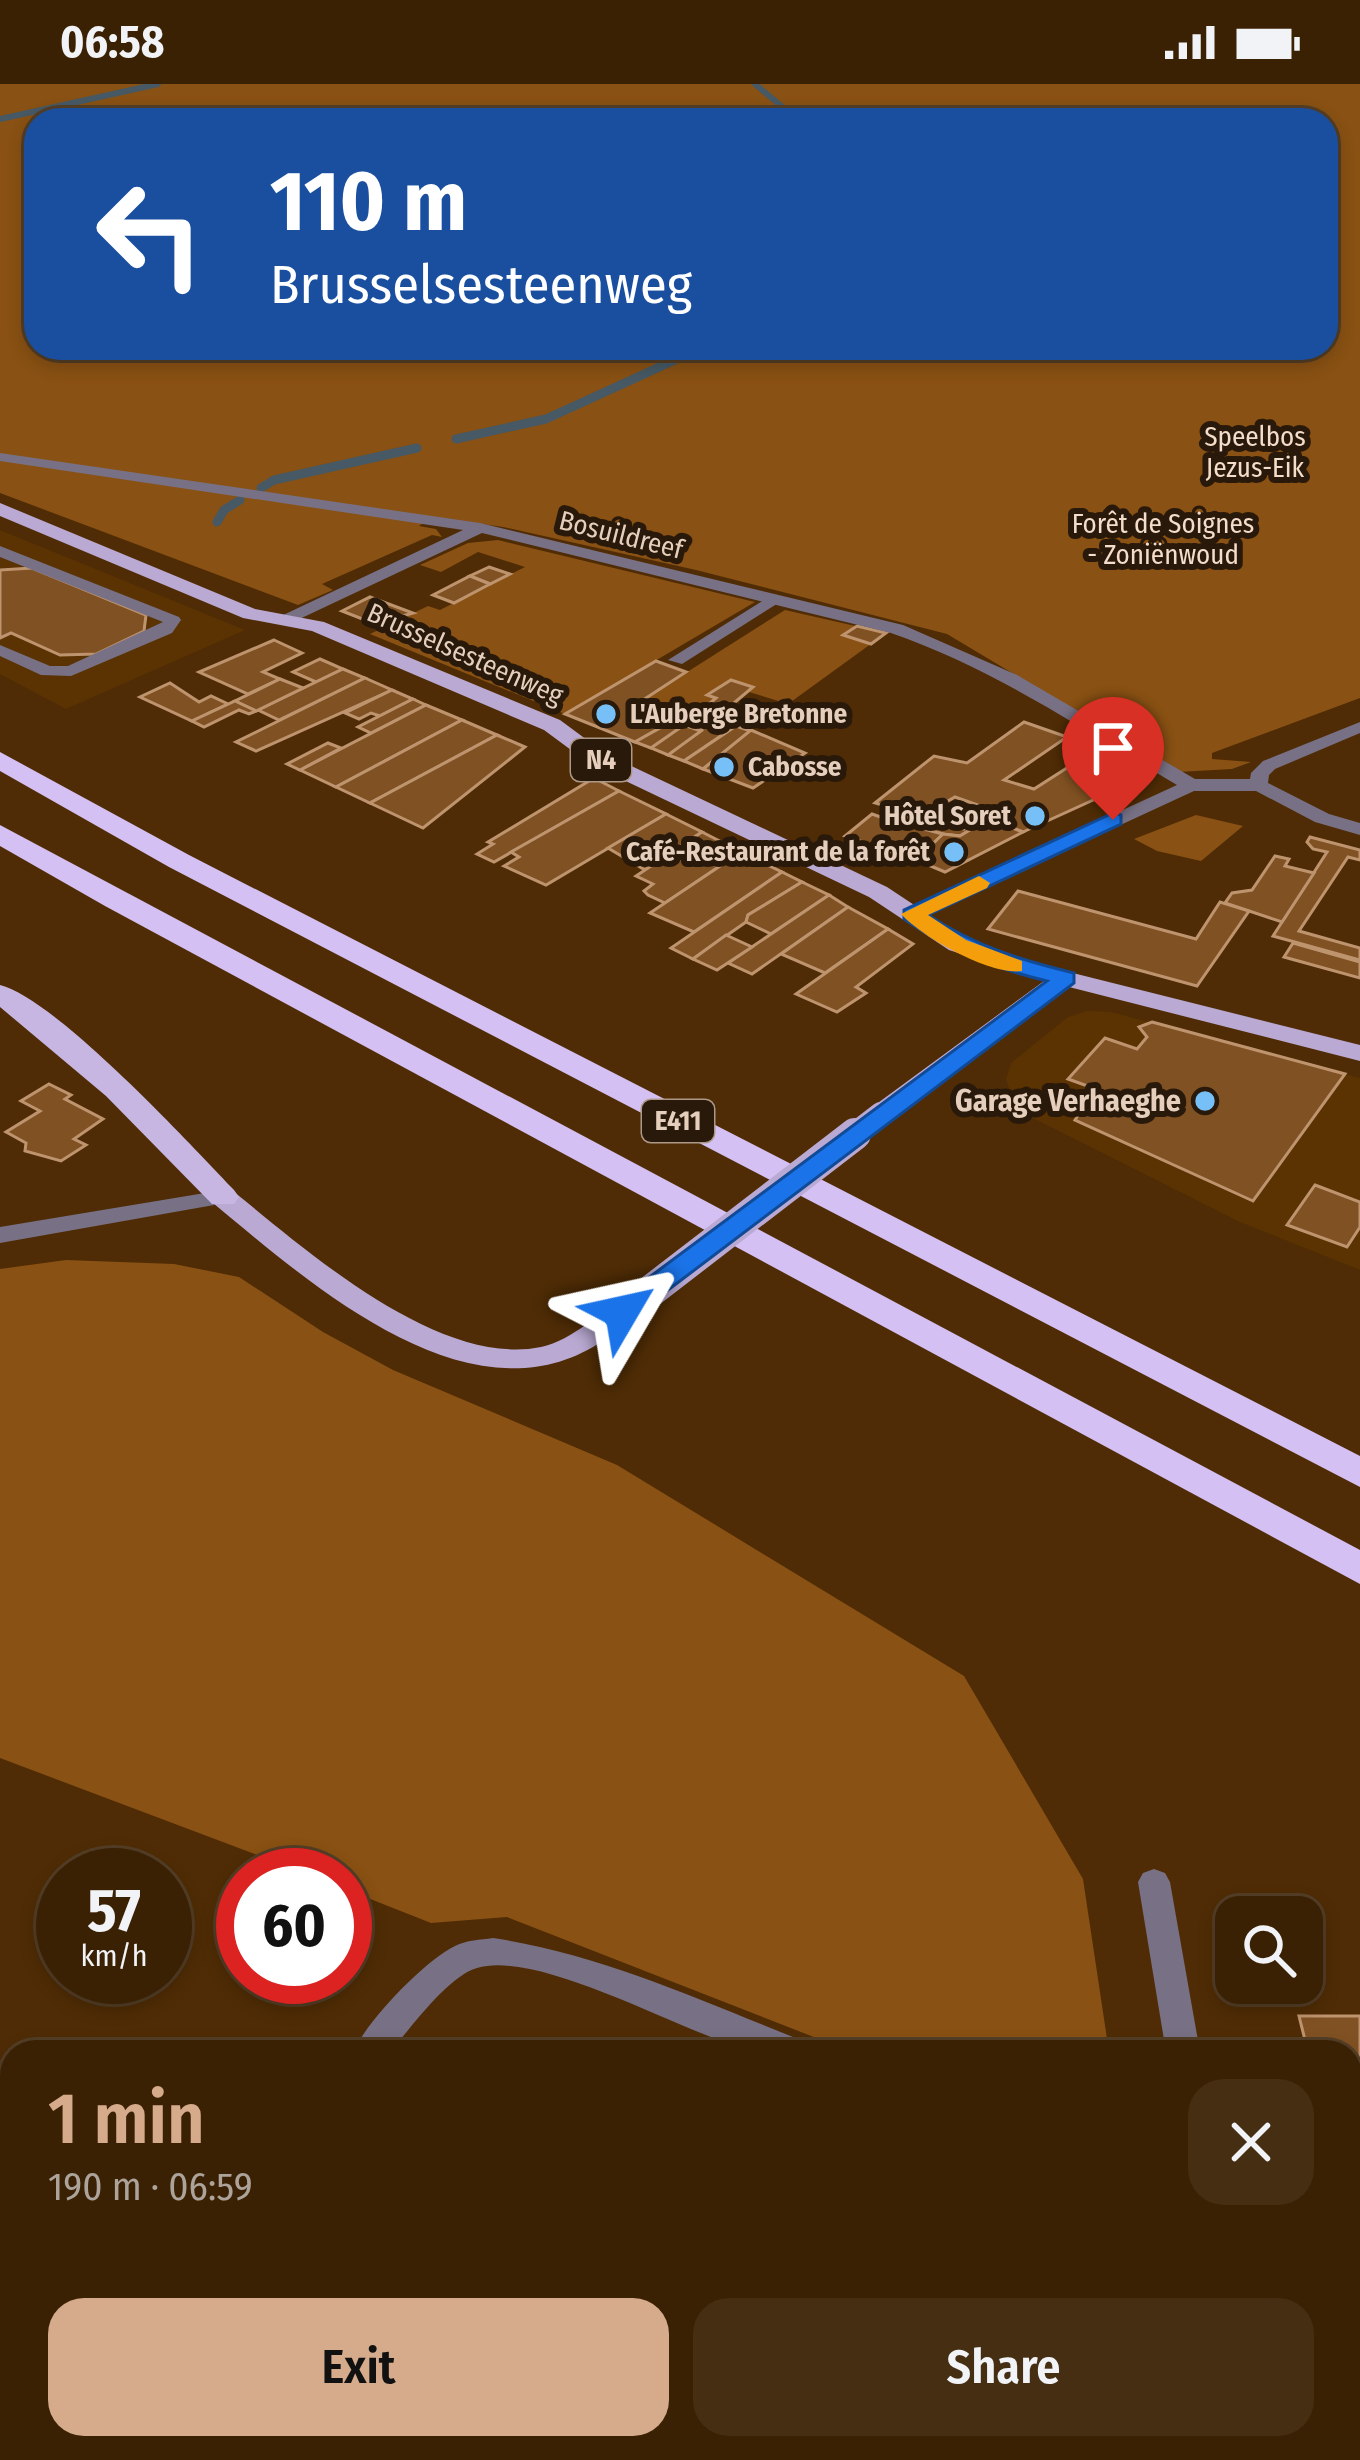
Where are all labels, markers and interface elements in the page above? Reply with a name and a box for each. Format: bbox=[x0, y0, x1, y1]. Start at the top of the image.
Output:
text: 06:58 bbox=[60, 15, 165, 69]
text: 110 m bbox=[270, 151, 467, 252]
icon: left bbox=[72, 156, 228, 312]
text: Brusselsesteenweg bbox=[270, 253, 692, 317]
park label: Speelbos Jezus-Eik bbox=[1204, 421, 1306, 484]
street label: Bosuildreef bbox=[556, 504, 688, 566]
park label: Forêt de Soignes - Zoniënwoud bbox=[1072, 508, 1254, 571]
street label: Brusselsesteenweg bbox=[362, 596, 568, 712]
pin bbox=[1062, 697, 1164, 820]
place label: L'Auberge Bretonne bbox=[630, 698, 847, 730]
marker: L'Auberge Bretonne bbox=[593, 701, 619, 727]
icon: arrive bbox=[1080, 715, 1146, 781]
road number: N4 bbox=[571, 739, 631, 781]
place label: Cabosse bbox=[748, 751, 842, 783]
marker: Cabosse bbox=[711, 754, 737, 780]
place label: Hôtel Soret bbox=[884, 800, 1011, 832]
marker: Hôtel Soret bbox=[1022, 803, 1048, 829]
place label: Café-Restaurant de la forêt bbox=[626, 836, 930, 868]
marker: Café-Restaurant de la forêt bbox=[941, 839, 967, 865]
place label: Garage Verhaeghe bbox=[955, 1083, 1181, 1119]
marker: Garage Verhaeghe bbox=[1192, 1088, 1218, 1114]
road number: E411 bbox=[642, 1100, 714, 1142]
position arrow bbox=[559, 1249, 685, 1375]
speed limit sign: 60 bbox=[216, 1848, 372, 2004]
text: 57 bbox=[87, 1875, 141, 1947]
map controls bbox=[1215, 1896, 1323, 2004]
button: search bbox=[1215, 1896, 1323, 2004]
text: km/h bbox=[81, 1938, 147, 1974]
text: 1 min bbox=[48, 2076, 205, 2162]
button: close bbox=[1188, 2079, 1314, 2205]
text: 190 m · 06:59 bbox=[48, 2164, 253, 2210]
button: Exit bbox=[48, 2298, 669, 2436]
button: Share bbox=[693, 2298, 1314, 2436]

